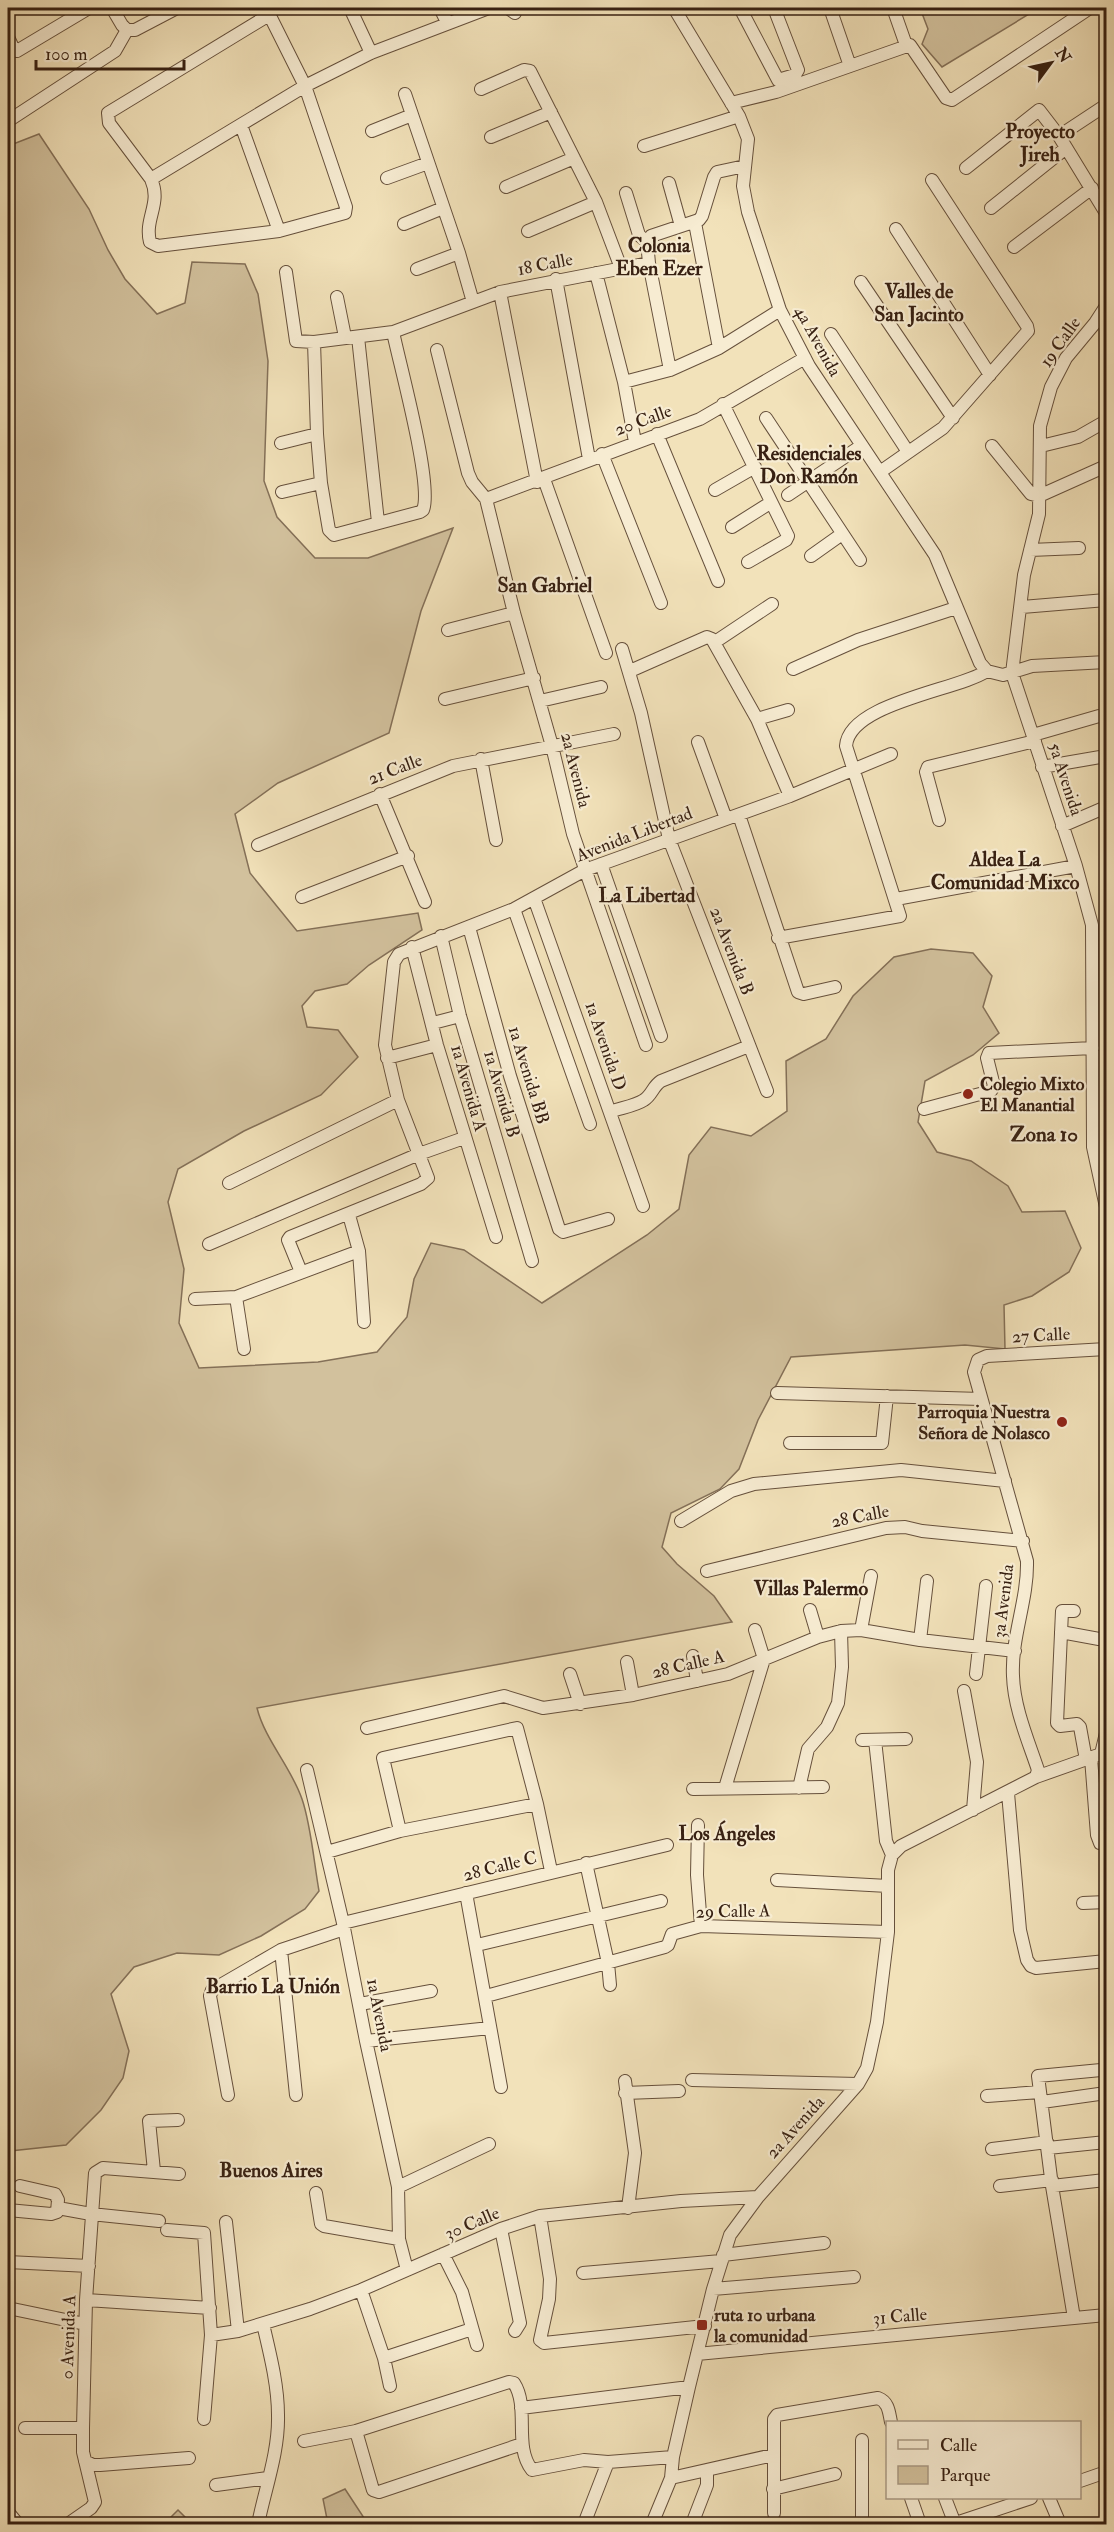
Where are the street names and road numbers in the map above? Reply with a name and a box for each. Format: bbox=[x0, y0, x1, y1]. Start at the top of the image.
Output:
street label: 18 Calle bbox=[515, 248, 575, 281]
street label: 4a Avenida bbox=[789, 302, 847, 381]
street label: 19 Calle bbox=[1035, 312, 1086, 372]
street label: 20 Calle bbox=[611, 399, 675, 441]
street label: 2a Avenida bbox=[555, 730, 596, 811]
street label: 5a Avenida bbox=[1043, 740, 1088, 819]
street label: 21 Calle bbox=[365, 748, 426, 790]
street label: Avenida Libertad bbox=[572, 802, 696, 868]
street label: 2a Avenida B bbox=[704, 904, 759, 998]
street label: 1a Avenida D bbox=[580, 999, 631, 1094]
street label: 1a Avenida BB bbox=[503, 1023, 554, 1127]
street label: 1a Avenida A bbox=[445, 1042, 492, 1135]
street label: 1a Avenida B bbox=[478, 1048, 525, 1140]
street label: 27 Calle bbox=[1011, 1322, 1071, 1349]
street label: 28 Calle bbox=[829, 1500, 891, 1533]
street label: 3a Avenida bbox=[988, 1562, 1020, 1639]
street label: 28 Calle A bbox=[650, 1645, 727, 1684]
street label: 28 Calle C bbox=[461, 1846, 540, 1887]
street label: 29 Calle A bbox=[696, 1899, 771, 1924]
street label: 1a Avenida bbox=[361, 1977, 398, 2054]
street label: 2a Avenida bbox=[761, 2091, 830, 2164]
street label: 30 Calle bbox=[441, 2202, 503, 2245]
street label: 0 Avenida A bbox=[56, 2294, 81, 2380]
street label: 31 Calle bbox=[872, 2303, 929, 2330]

